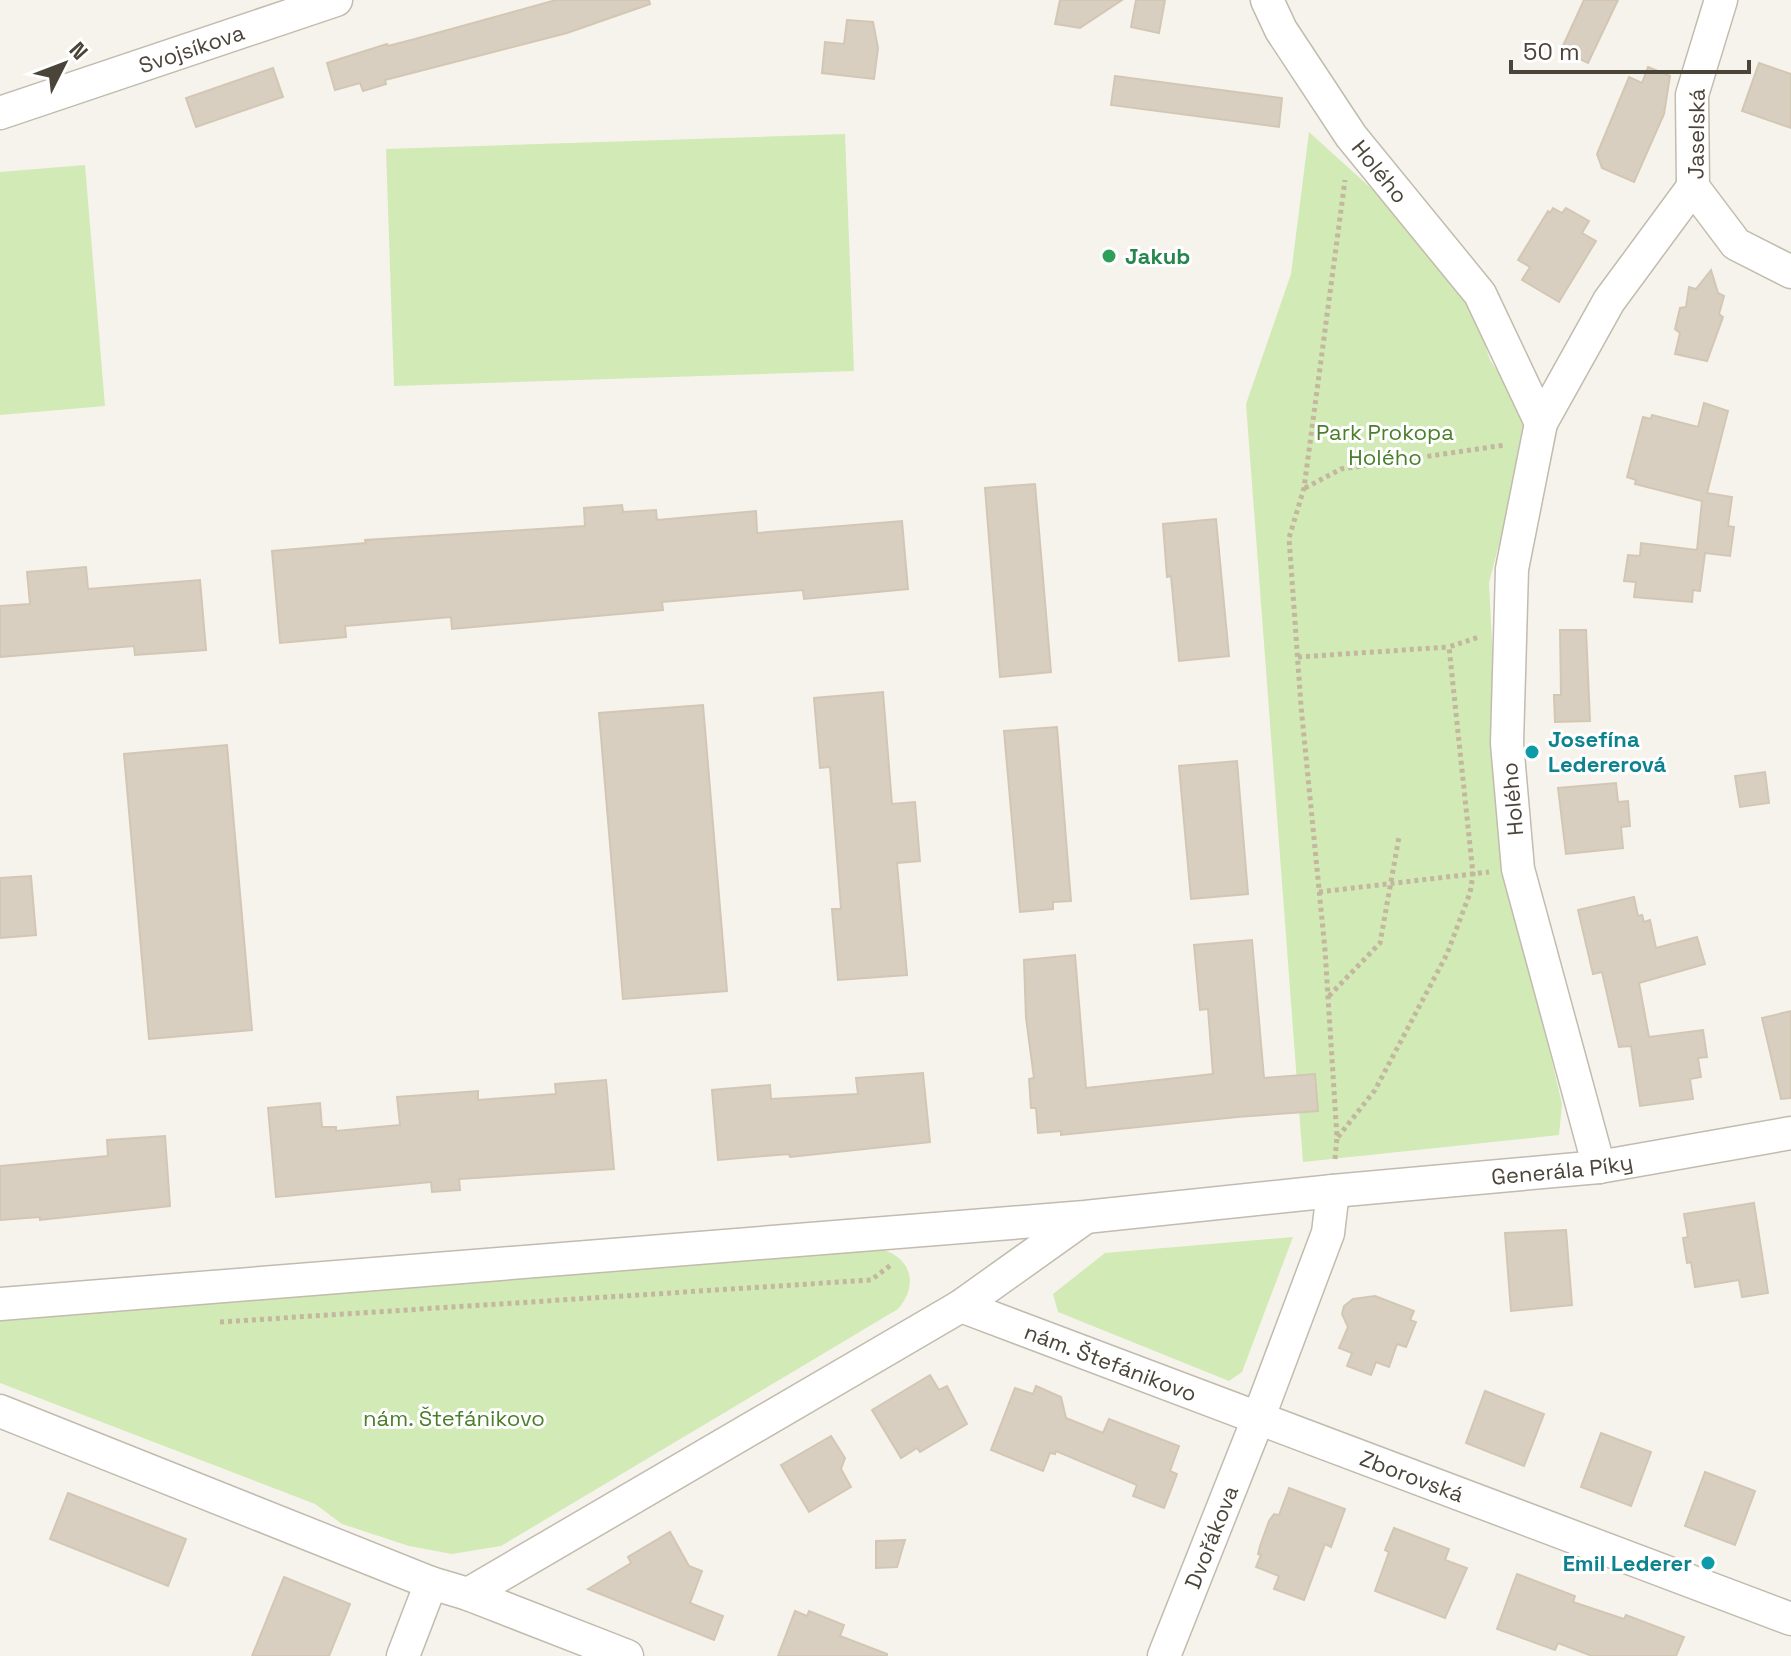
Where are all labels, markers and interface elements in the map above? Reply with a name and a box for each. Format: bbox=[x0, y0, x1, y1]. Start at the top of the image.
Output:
street label: Svojsíkova bbox=[135, 18, 248, 79]
north arrow bbox=[24, 24, 104, 104]
scale bar bbox=[1511, 24, 1749, 74]
text: N bbox=[64, 36, 94, 65]
text: 50 m bbox=[1523, 36, 1580, 67]
street label: Jaselská bbox=[1681, 88, 1711, 180]
street label: Holého bbox=[1346, 134, 1414, 209]
place label: Jakub bbox=[1125, 242, 1190, 270]
marker: Jakub bbox=[1100, 247, 1118, 265]
park label: Park Prokopa Holého bbox=[1316, 418, 1454, 471]
place label: Josefína Ledererová bbox=[1548, 725, 1667, 778]
marker: Josefína Ledererová bbox=[1523, 743, 1541, 761]
street label: Holého bbox=[1495, 761, 1529, 837]
street label: Generála Píky bbox=[1490, 1147, 1635, 1191]
street label: nám. Štefánikovo bbox=[1021, 1317, 1201, 1408]
park label: nám. Štefánikovo bbox=[363, 1404, 545, 1432]
street label: Zborovská bbox=[1356, 1444, 1468, 1509]
street label: Dvořákova bbox=[1178, 1481, 1244, 1593]
place label: Emil Lederer bbox=[1563, 1549, 1692, 1577]
marker: Emil Lederer bbox=[1699, 1554, 1717, 1572]

